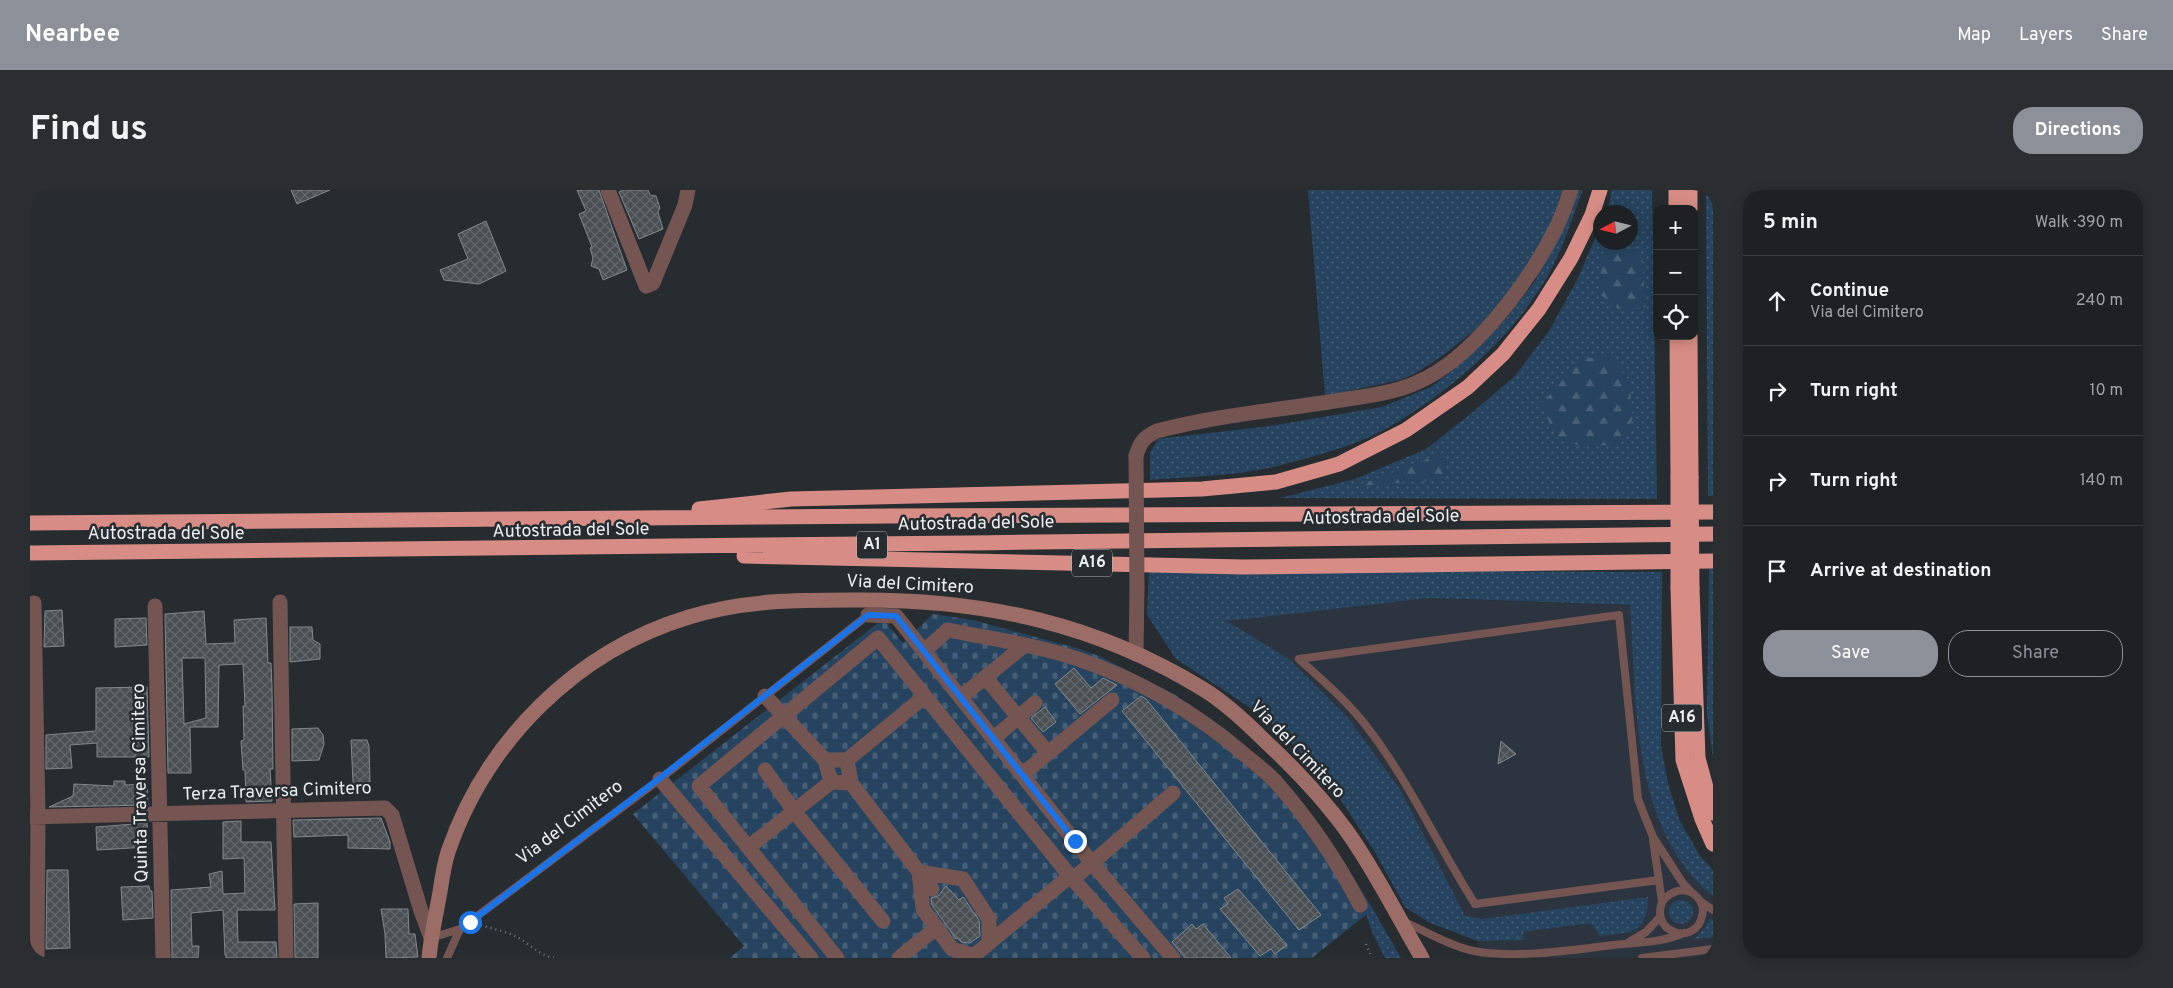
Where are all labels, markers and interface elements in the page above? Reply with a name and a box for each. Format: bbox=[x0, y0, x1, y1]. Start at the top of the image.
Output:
text: Nearbee bbox=[25, 20, 120, 50]
text: Map bbox=[1957, 24, 1991, 47]
text: Layers bbox=[2019, 24, 2073, 47]
text: Share bbox=[2101, 24, 2148, 47]
button: Directions bbox=[2013, 107, 2143, 154]
text: Find us bbox=[30, 108, 148, 152]
north arrow bbox=[1593, 205, 1638, 250]
map controls bbox=[1653, 205, 1698, 340]
button: + bbox=[1653, 205, 1698, 250]
text: 5 min bbox=[1763, 209, 1818, 236]
text: Walk · 390 m bbox=[2035, 213, 2123, 233]
button: − bbox=[1653, 250, 1698, 295]
text: Continue bbox=[1810, 279, 1889, 303]
icon: ahead bbox=[1763, 287, 1791, 315]
text: 240 m bbox=[2076, 291, 2123, 311]
button: locate bbox=[1653, 295, 1698, 340]
text: Via del Cimitero bbox=[1810, 303, 1924, 323]
icon: right bbox=[1763, 377, 1791, 405]
text: Turn right bbox=[1810, 379, 1898, 403]
text: 10 m bbox=[2089, 381, 2123, 401]
icon: right bbox=[1763, 467, 1791, 495]
text: Turn right bbox=[1810, 469, 1898, 493]
text: 140 m bbox=[2080, 471, 2123, 491]
street label: Autostrada del Sole bbox=[1302, 505, 1460, 531]
street label: Autostrada del Sole bbox=[897, 511, 1055, 537]
street label: Autostrada del Sole bbox=[492, 518, 650, 544]
street label: Autostrada del Sole bbox=[88, 523, 244, 546]
road number: A1 bbox=[857, 532, 887, 558]
road number: A16 bbox=[1072, 549, 1112, 576]
icon: arrive bbox=[1763, 557, 1791, 585]
text: Arrive at destination bbox=[1810, 559, 1991, 583]
street label: Via del Cimitero bbox=[846, 570, 974, 600]
button: Save bbox=[1763, 630, 1938, 677]
button: Share bbox=[1948, 630, 2123, 677]
street label: Quinta Traversa Cimitero bbox=[128, 683, 154, 883]
street label: Via del Cimitero bbox=[1244, 696, 1350, 804]
road number: A16 bbox=[1662, 704, 1702, 732]
street label: Via del Cimitero bbox=[512, 775, 628, 871]
street label: Terza Traversa Cimitero bbox=[182, 777, 372, 807]
route end bbox=[1064, 830, 1087, 853]
route start bbox=[459, 911, 482, 934]

